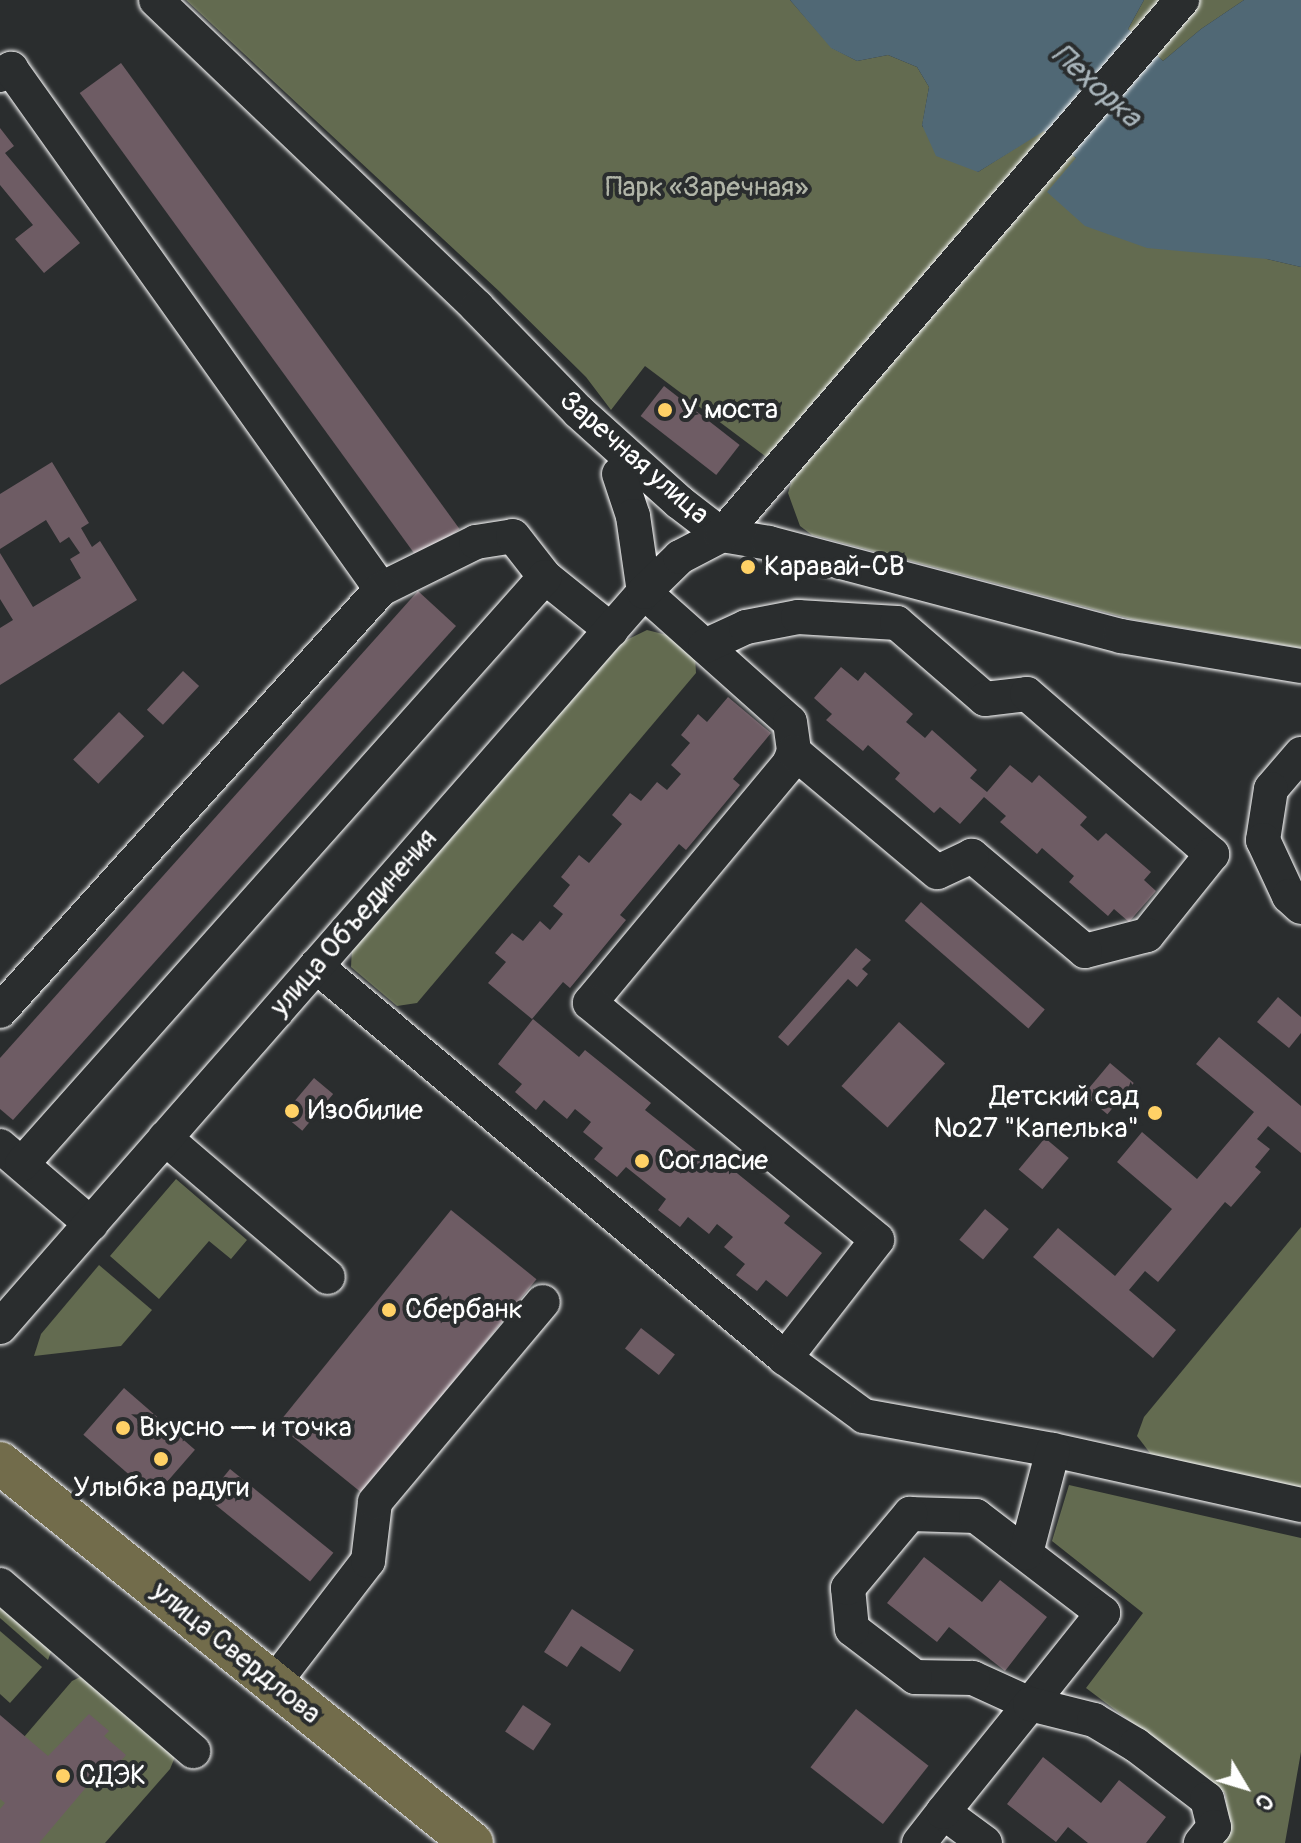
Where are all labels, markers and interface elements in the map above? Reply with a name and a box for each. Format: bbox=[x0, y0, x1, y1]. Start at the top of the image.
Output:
water label: Пехорка bbox=[1044, 37, 1148, 135]
park label: Парк «Заречная» bbox=[606, 171, 808, 205]
street label: Заречная улица bbox=[552, 384, 716, 532]
place label: У моста bbox=[681, 393, 778, 427]
marker: У моста bbox=[656, 401, 674, 419]
place label: Каравай-СВ bbox=[764, 550, 905, 584]
marker: Каравай-СВ bbox=[739, 558, 757, 576]
street label: улица Объединения bbox=[263, 822, 445, 1024]
place label: Детский сад №27 "Капелька" bbox=[934, 1080, 1139, 1146]
place label: Изобилие bbox=[308, 1094, 423, 1128]
marker: Изобилие bbox=[283, 1102, 301, 1120]
marker: Детский сад №27 "Капелька" bbox=[1146, 1104, 1164, 1122]
place label: Согласие bbox=[658, 1144, 768, 1178]
marker: Согласие bbox=[633, 1152, 651, 1170]
place label: Сбербанк bbox=[405, 1293, 523, 1327]
marker: Сбербанк bbox=[380, 1301, 398, 1319]
place label: Вкусно — и точка bbox=[139, 1411, 352, 1445]
marker: Вкусно — и точка bbox=[114, 1419, 132, 1437]
marker: Улыбка радуги bbox=[152, 1450, 170, 1468]
place label: Улыбка радуги bbox=[73, 1471, 249, 1505]
street label: улица Свердлова bbox=[145, 1575, 327, 1731]
north arrow bbox=[1205, 1747, 1285, 1827]
place label: СДЭК bbox=[79, 1759, 146, 1793]
marker: СДЭК bbox=[54, 1767, 72, 1785]
text: С bbox=[1249, 1788, 1279, 1816]

